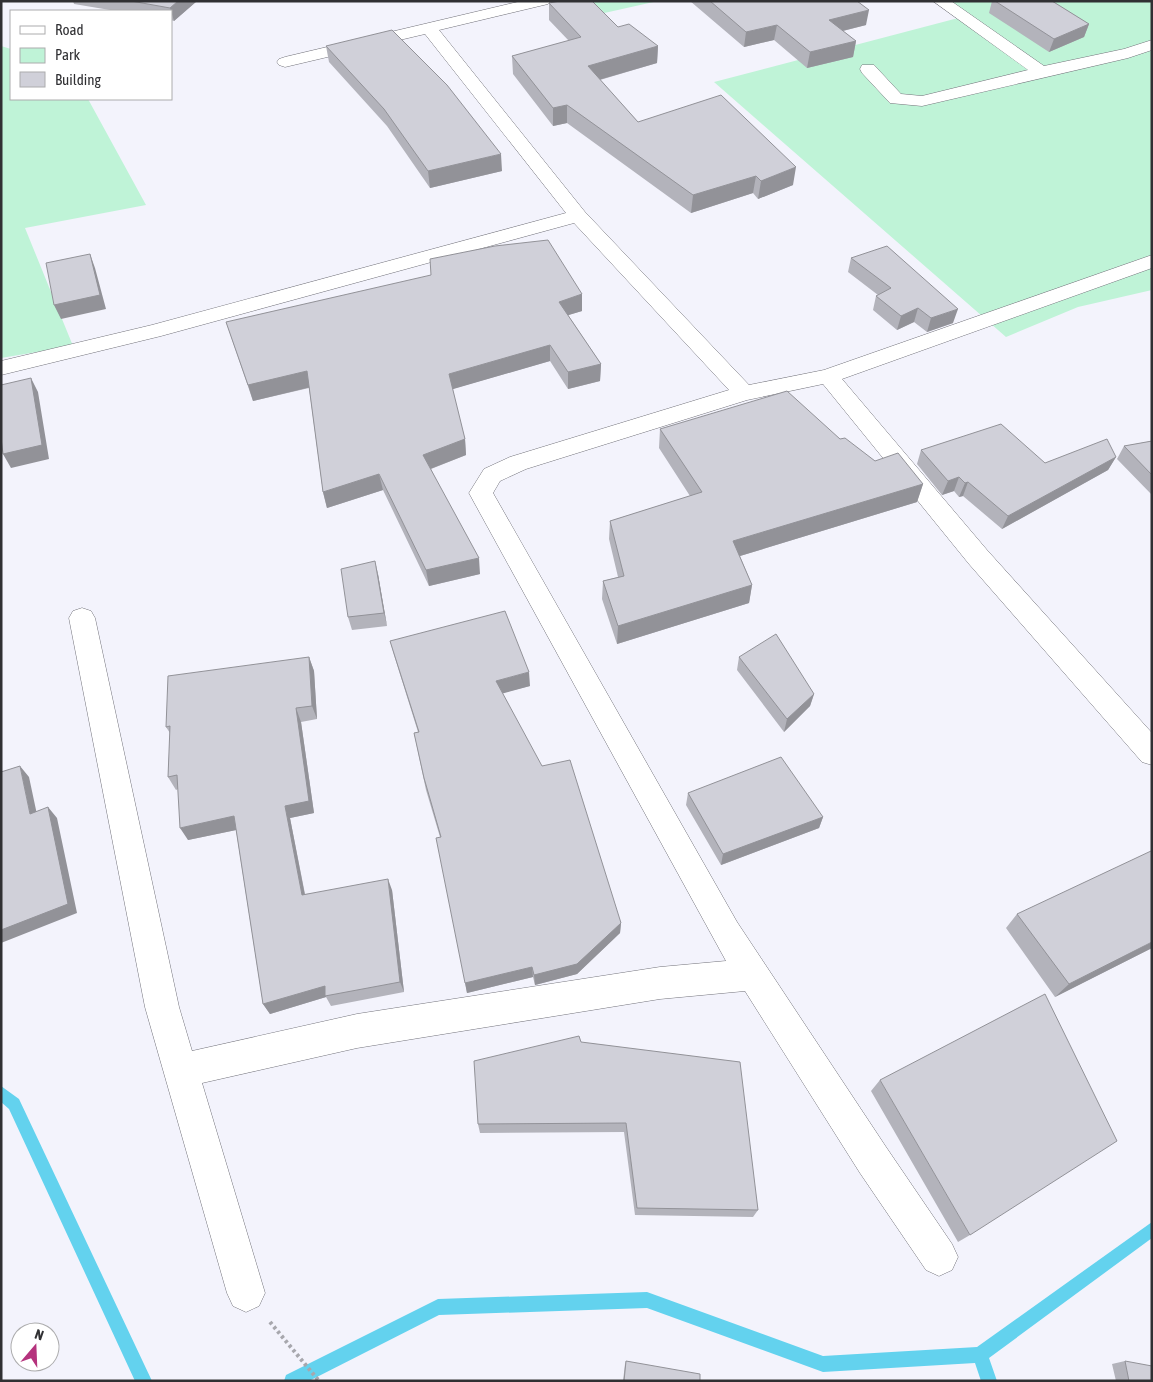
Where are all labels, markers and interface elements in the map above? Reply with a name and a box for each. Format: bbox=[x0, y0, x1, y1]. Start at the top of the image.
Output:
legend bbox=[10, 10, 172, 100]
text: Road bbox=[55, 21, 84, 38]
text: Park bbox=[55, 46, 80, 63]
text: Building bbox=[55, 71, 101, 88]
north arrow bbox=[10, 1322, 60, 1372]
text: N bbox=[33, 1326, 46, 1344]

